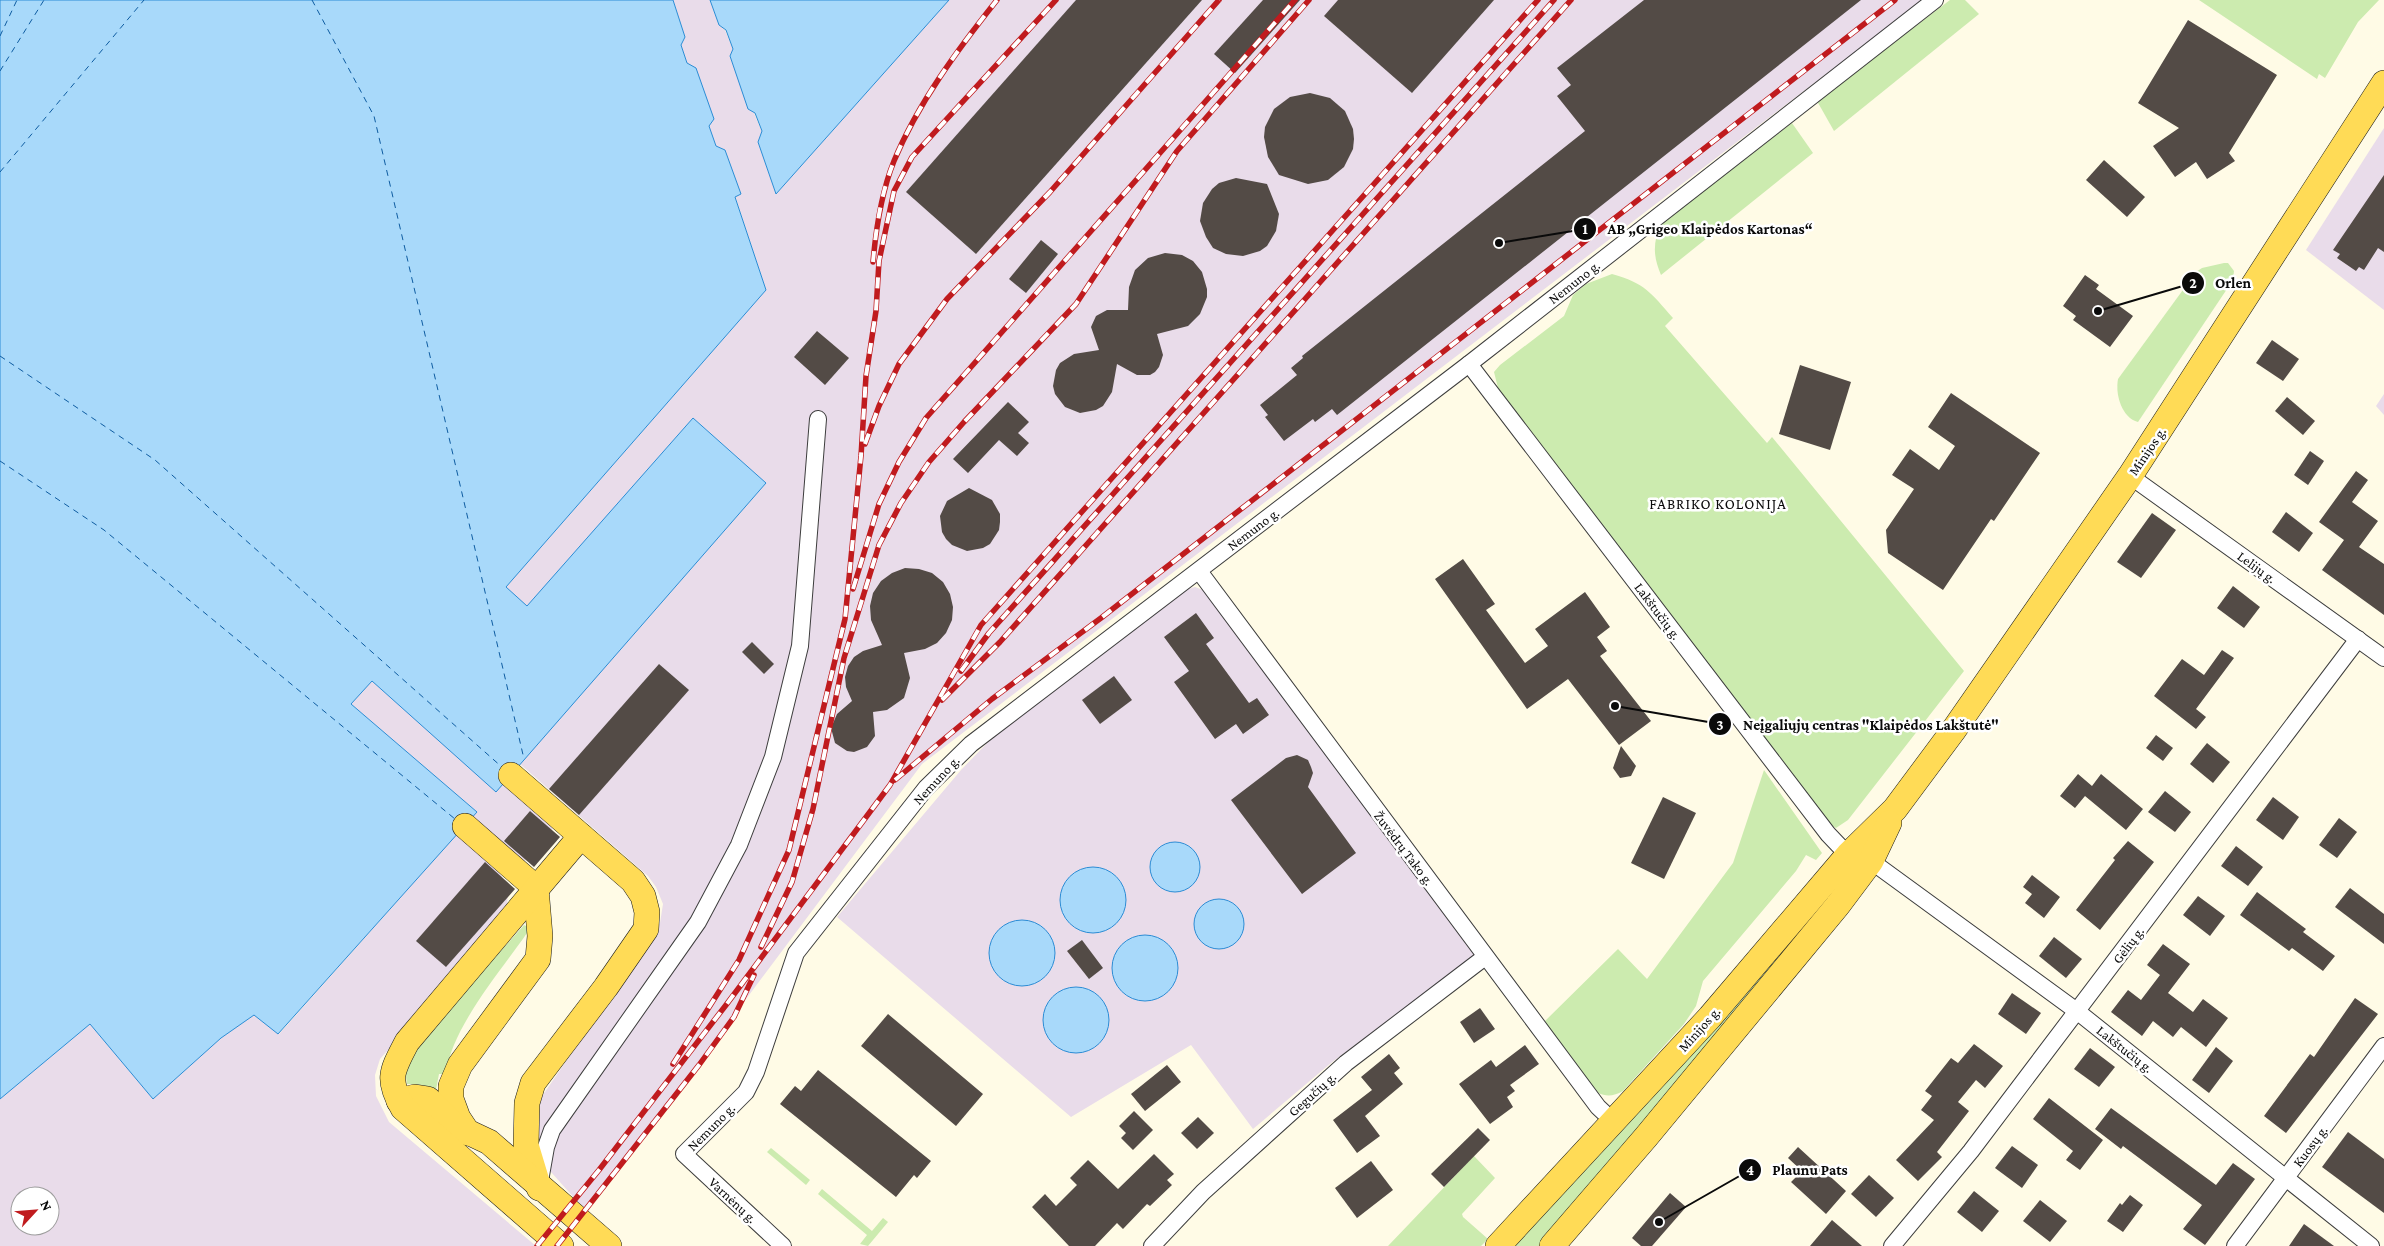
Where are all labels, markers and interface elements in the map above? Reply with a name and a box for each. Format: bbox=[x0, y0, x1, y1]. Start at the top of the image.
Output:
callout: AB „Grigeo Klaipėdos Kartonas“ bbox=[1573, 214, 1823, 244]
text: 1 bbox=[1582, 221, 1588, 237]
text: AB „Grigeo Klaipėdos Kartonas“ bbox=[1607, 221, 1813, 237]
street label: Nemuno g. bbox=[1545, 257, 1603, 307]
callout: Orlen bbox=[2180, 268, 2261, 298]
text: 2 bbox=[2189, 275, 2197, 291]
text: Orlen bbox=[2215, 275, 2251, 291]
street label: Minijos g. bbox=[2125, 424, 2170, 479]
district label: FABRIKO KOLONIJA bbox=[1649, 496, 1787, 513]
street label: Nemuno g. bbox=[1224, 504, 1282, 554]
street label: Lelijų g. bbox=[2234, 548, 2279, 587]
street label: Lakštučių g. bbox=[1631, 579, 1685, 643]
callout: Neįgaliųjų centras "Klaipėdos Lakštutė" bbox=[1708, 709, 2009, 739]
text: 3 bbox=[1716, 717, 1724, 733]
text: Neįgaliųjų centras "Klaipėdos Lakštutė" bbox=[1743, 717, 1999, 734]
street label: Nemuno g. bbox=[909, 752, 963, 808]
street label: Žuvėdrų Tako g. bbox=[1371, 808, 1437, 888]
street label: Gėlių g. bbox=[2109, 923, 2147, 967]
street label: Minijos g. bbox=[1675, 1003, 1724, 1055]
street label: Lakštučių g. bbox=[2094, 1022, 2156, 1076]
street label: Gegučių g. bbox=[1285, 1068, 1339, 1120]
street label: Nemuno g. bbox=[684, 1100, 738, 1154]
street label: Kuosų g. bbox=[2289, 1122, 2331, 1170]
callout: Plaunu Pats bbox=[1737, 1155, 1858, 1185]
text: 4 bbox=[1746, 1162, 1754, 1178]
text: Plaunu Pats bbox=[1772, 1162, 1848, 1178]
street label: Varnėnų g. bbox=[706, 1174, 760, 1226]
north arrow bbox=[10, 1186, 60, 1236]
text: N bbox=[37, 1198, 56, 1214]

